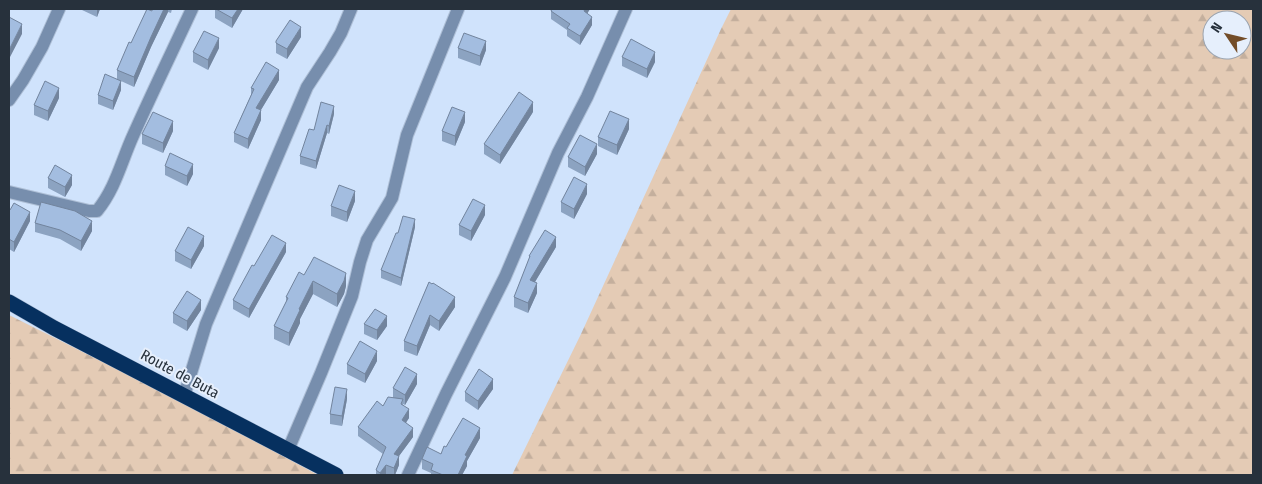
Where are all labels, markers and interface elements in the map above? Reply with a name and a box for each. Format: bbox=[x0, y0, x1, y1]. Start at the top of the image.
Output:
north arrow bbox=[1202, 10, 1252, 60]
text: N bbox=[1207, 20, 1226, 36]
street label: Route de Buta bbox=[138, 346, 222, 402]

